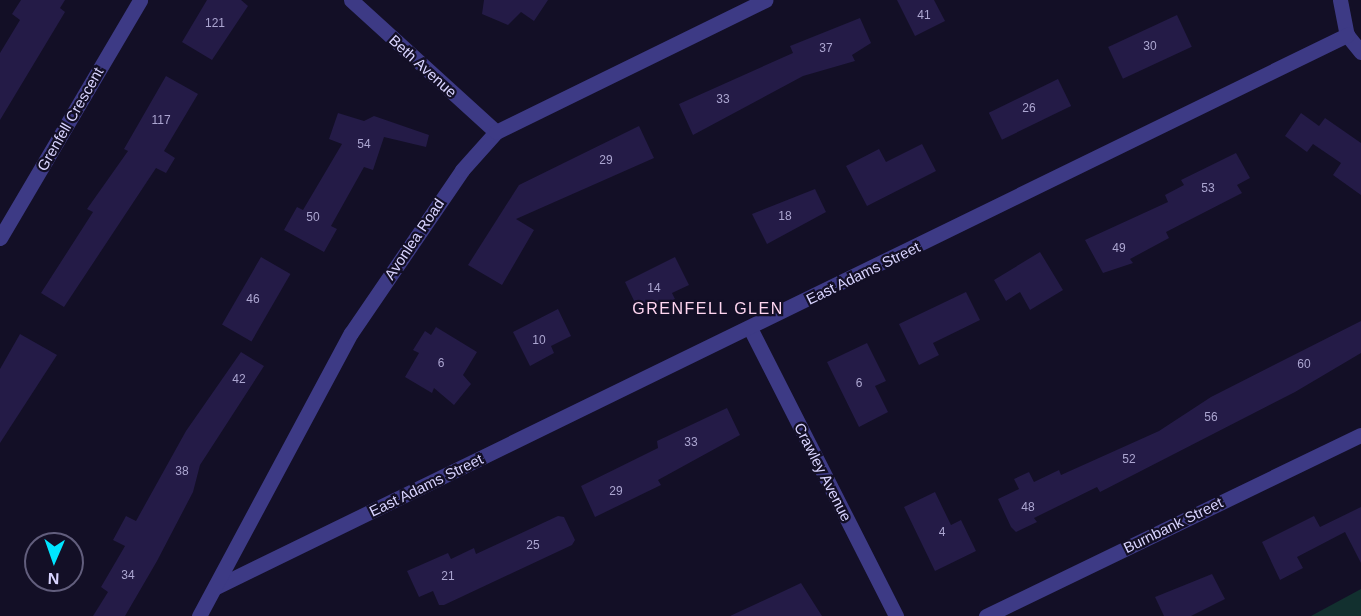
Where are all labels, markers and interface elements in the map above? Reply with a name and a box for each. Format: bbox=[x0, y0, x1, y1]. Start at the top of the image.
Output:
house number: 41 bbox=[917, 9, 931, 23]
house number: 121 bbox=[205, 17, 225, 31]
street label: Beth Avenue bbox=[385, 31, 461, 101]
house number: 30 bbox=[1143, 40, 1157, 54]
house number: 37 bbox=[819, 42, 833, 56]
street label: Grenfell Crescent bbox=[33, 64, 107, 174]
house number: 33 bbox=[716, 93, 730, 107]
house number: 26 bbox=[1022, 102, 1036, 116]
house number: 117 bbox=[151, 114, 171, 128]
house number: 54 bbox=[357, 138, 371, 152]
house number: 29 bbox=[599, 154, 613, 168]
house number: 53 bbox=[1201, 182, 1215, 196]
street label: Avonlea Road bbox=[380, 195, 448, 283]
house number: 18 bbox=[778, 210, 792, 224]
house number: 50 bbox=[306, 211, 320, 225]
street label: East Adams Street bbox=[803, 238, 923, 308]
house number: 49 bbox=[1112, 242, 1126, 256]
house number: 14 bbox=[647, 282, 661, 296]
house number: 46 bbox=[246, 293, 260, 307]
district label: GRENFELL GLEN bbox=[632, 299, 784, 319]
house number: 10 bbox=[532, 334, 546, 348]
house number: 6 bbox=[438, 357, 444, 371]
house number: 60 bbox=[1297, 358, 1311, 372]
house number: 42 bbox=[232, 373, 246, 387]
house number: 6 bbox=[856, 377, 862, 391]
house number: 56 bbox=[1204, 411, 1218, 425]
street label: Crawley Avenue bbox=[790, 419, 856, 525]
house number: 33 bbox=[684, 436, 698, 450]
street label: East Adams Street bbox=[366, 450, 486, 520]
house number: 52 bbox=[1122, 453, 1136, 467]
house number: 38 bbox=[175, 465, 189, 479]
house number: 29 bbox=[609, 485, 623, 499]
street label: Burnbank Street bbox=[1120, 493, 1226, 557]
house number: 48 bbox=[1021, 501, 1035, 515]
house number: 4 bbox=[939, 526, 945, 540]
north arrow bbox=[24, 532, 84, 592]
house number: 25 bbox=[526, 539, 540, 553]
house number: 34 bbox=[121, 569, 135, 583]
text: N bbox=[47, 570, 59, 587]
house number: 21 bbox=[441, 570, 455, 584]

